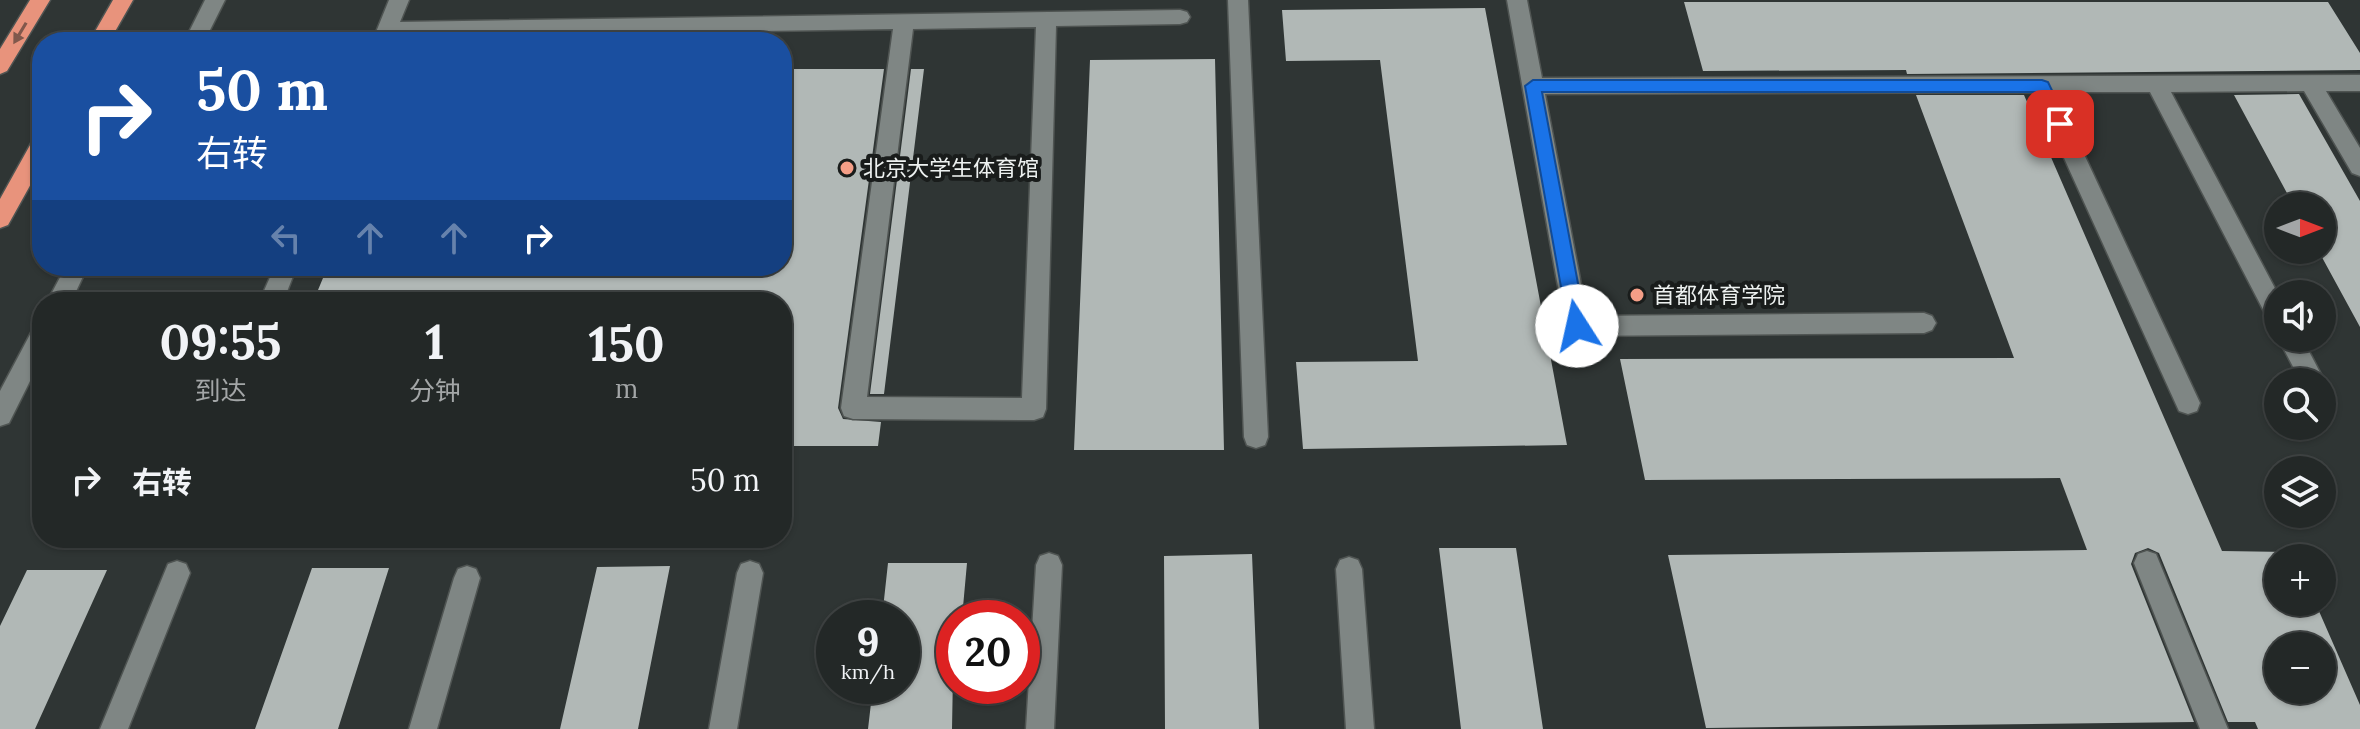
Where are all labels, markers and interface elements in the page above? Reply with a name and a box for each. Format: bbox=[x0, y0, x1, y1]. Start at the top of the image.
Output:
one-way arrow bbox=[13, 22, 27, 44]
text: 50 m bbox=[196, 54, 328, 125]
icon: right bbox=[64, 64, 168, 168]
pin bbox=[2026, 90, 2094, 158]
icon: arrive bbox=[2038, 102, 2082, 146]
text: 右转 bbox=[196, 130, 268, 176]
place label: 北京大学生体育馆 bbox=[863, 154, 1039, 182]
marker: 北京大学生体育馆 bbox=[838, 159, 856, 177]
north arrow bbox=[2264, 192, 2336, 264]
map controls bbox=[2264, 192, 2336, 704]
icon: left bbox=[264, 216, 308, 260]
icon: ahead bbox=[348, 216, 392, 260]
icon: ahead bbox=[432, 216, 476, 260]
icon: right bbox=[516, 216, 560, 260]
button: sound bbox=[2264, 280, 2336, 352]
place label: 首都体育学院 bbox=[1653, 281, 1785, 309]
position arrow bbox=[1535, 284, 1619, 368]
marker: 首都体育学院 bbox=[1628, 286, 1646, 304]
text: 09:55 bbox=[160, 311, 282, 372]
text: 1 bbox=[425, 311, 445, 372]
text: 150 bbox=[589, 313, 664, 374]
button: search bbox=[2264, 368, 2336, 440]
text: m bbox=[615, 372, 638, 405]
text: 到达 bbox=[195, 374, 247, 407]
text: 分钟 bbox=[409, 374, 461, 407]
button: layers bbox=[2264, 456, 2336, 528]
icon: right bbox=[64, 458, 108, 502]
text: 50 m bbox=[690, 461, 760, 499]
text: 右转 bbox=[132, 463, 192, 501]
button: + bbox=[2264, 544, 2336, 616]
speed limit sign: 20 bbox=[936, 600, 1040, 704]
text: 9 bbox=[856, 616, 880, 667]
button: − bbox=[2264, 632, 2336, 704]
text: km/h bbox=[841, 659, 895, 684]

